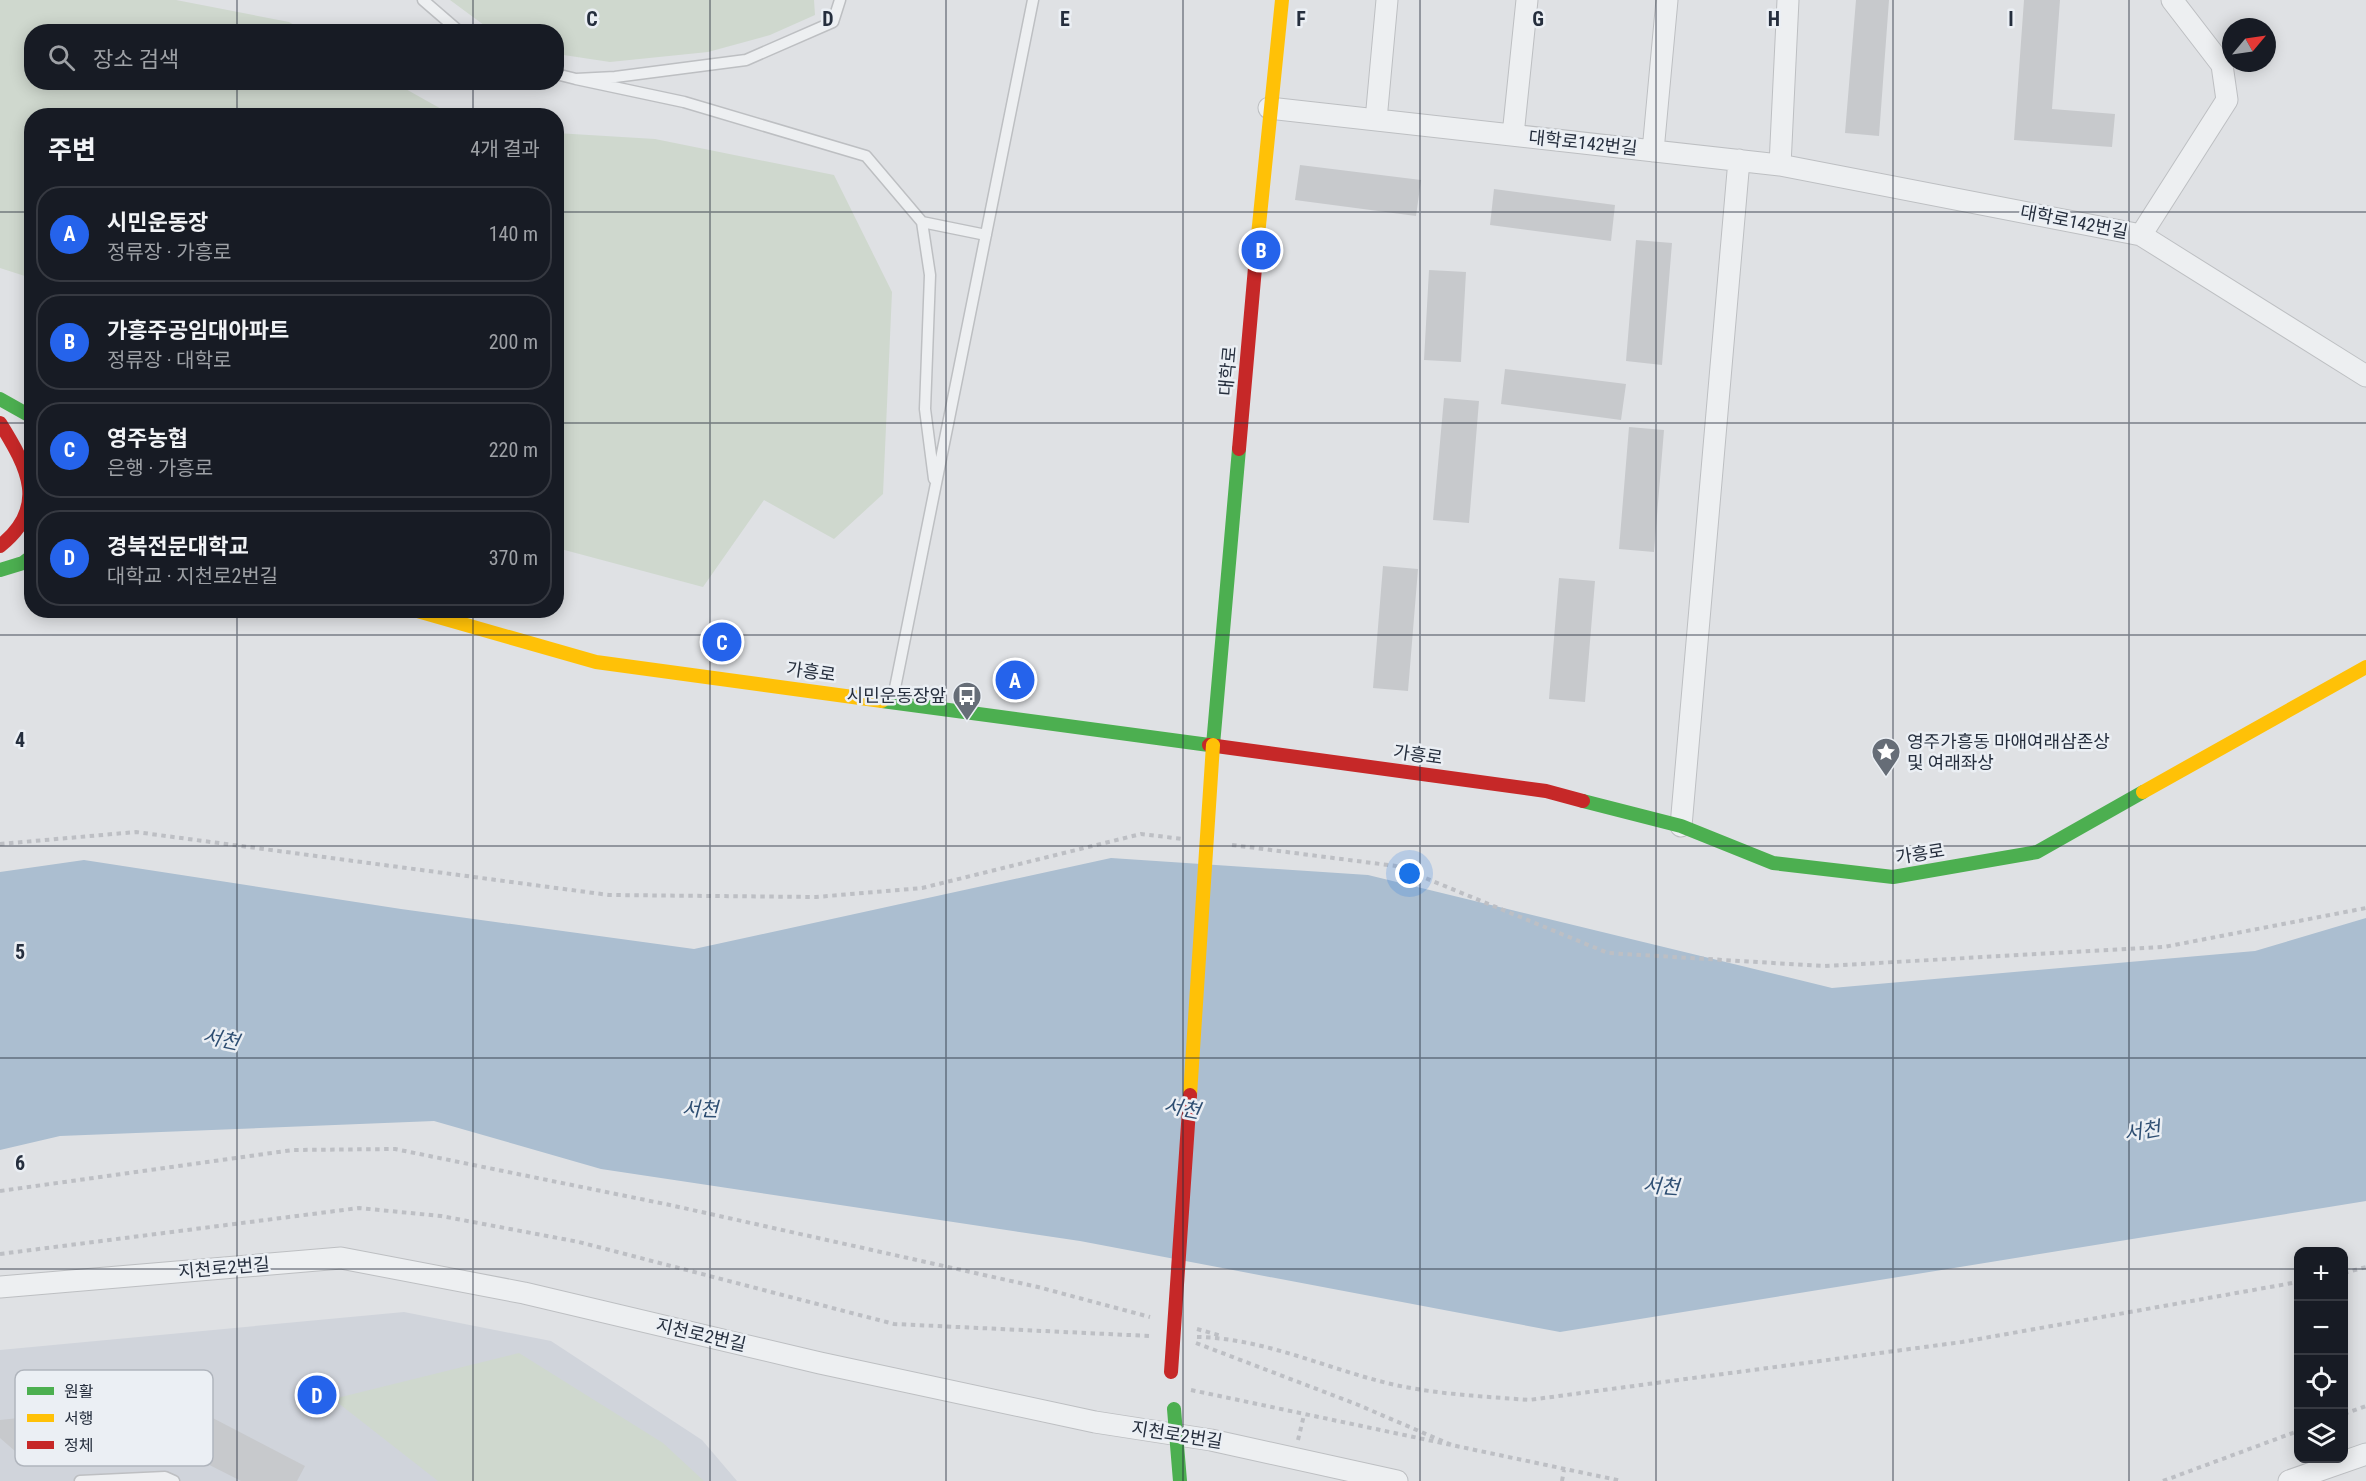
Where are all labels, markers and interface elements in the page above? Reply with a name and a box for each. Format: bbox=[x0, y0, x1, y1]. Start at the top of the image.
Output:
text: C bbox=[586, 7, 598, 31]
text: D bbox=[822, 7, 834, 31]
text: E bbox=[1060, 7, 1070, 31]
text: F bbox=[1296, 7, 1306, 31]
text: G bbox=[1532, 7, 1544, 31]
text: H bbox=[1768, 7, 1780, 31]
text: I bbox=[2008, 7, 2014, 31]
north arrow bbox=[2222, 18, 2276, 72]
search box bbox=[24, 24, 564, 90]
icon: search bbox=[45, 41, 78, 74]
text: 장소 검색 bbox=[93, 47, 179, 72]
street label: 대학로142번길 bbox=[1528, 126, 1639, 159]
text: 주변 bbox=[48, 135, 96, 165]
text: 4개 결과 bbox=[470, 137, 540, 161]
street label: 대학로142번길 bbox=[2018, 201, 2130, 242]
text: 시민운동장 bbox=[107, 210, 208, 235]
text: A bbox=[64, 222, 75, 246]
text: 140 m bbox=[489, 222, 538, 246]
pin: B bbox=[1242, 228, 1280, 272]
text: 정류장 · 가흥로 bbox=[107, 240, 231, 264]
text: 가흥주공임대아파트 bbox=[107, 318, 289, 343]
text: B bbox=[64, 330, 75, 354]
text: 200 m bbox=[489, 330, 538, 354]
street label: 대학로 bbox=[1215, 345, 1240, 397]
text: 정류장 · 대학로 bbox=[107, 348, 231, 372]
text: 영주농협 bbox=[107, 426, 188, 451]
text: C bbox=[64, 438, 75, 462]
text: 220 m bbox=[489, 438, 538, 462]
text: 은행 · 가흥로 bbox=[107, 456, 213, 480]
text: 경북전문대학교 bbox=[107, 534, 249, 559]
text: D bbox=[64, 546, 75, 570]
text: 370 m bbox=[489, 546, 538, 570]
text: 대학교 · 지천로2번길 bbox=[107, 564, 278, 588]
pin: C bbox=[702, 620, 742, 664]
street label: 가흥로 bbox=[785, 658, 837, 685]
pin: A bbox=[996, 658, 1034, 702]
bus stop icon: 시민운동장앞 bbox=[951, 680, 983, 722]
place label: 시민운동장앞 bbox=[847, 685, 946, 706]
text: 4 bbox=[15, 728, 25, 752]
place label: 영주가흥동 마애여래삼존상 및 여래좌상 bbox=[1907, 731, 2110, 773]
place icon: 영주가흥동 마애여래삼존상 및 여래좌상 bbox=[1870, 736, 1902, 778]
street label: 가흥로 bbox=[1392, 741, 1444, 768]
street label: 가흥로 bbox=[1894, 839, 1946, 868]
your location bbox=[1395, 859, 1424, 888]
text: 5 bbox=[15, 940, 25, 964]
water label: 서천 bbox=[201, 1023, 244, 1055]
water label: 서천 bbox=[1162, 1093, 1205, 1123]
water label: 서천 bbox=[681, 1097, 721, 1121]
water label: 서천 bbox=[2122, 1116, 2165, 1146]
text: 6 bbox=[15, 1151, 25, 1175]
water label: 서천 bbox=[1642, 1173, 1683, 1199]
map controls bbox=[2294, 1247, 2348, 1463]
button: + bbox=[2294, 1247, 2348, 1301]
street label: 지천로2번길 bbox=[177, 1253, 271, 1282]
button: − bbox=[2294, 1301, 2348, 1355]
street label: 지천로2번길 bbox=[654, 1314, 748, 1355]
button: locate bbox=[2294, 1355, 2348, 1409]
legend bbox=[15, 1370, 213, 1466]
pin: D bbox=[298, 1372, 336, 1418]
text: 원활 bbox=[64, 1382, 94, 1401]
text: 서행 bbox=[64, 1409, 93, 1428]
button: layers bbox=[2294, 1409, 2348, 1463]
street label: 지천로2번길 bbox=[1130, 1417, 1224, 1452]
text: 정체 bbox=[64, 1436, 93, 1455]

